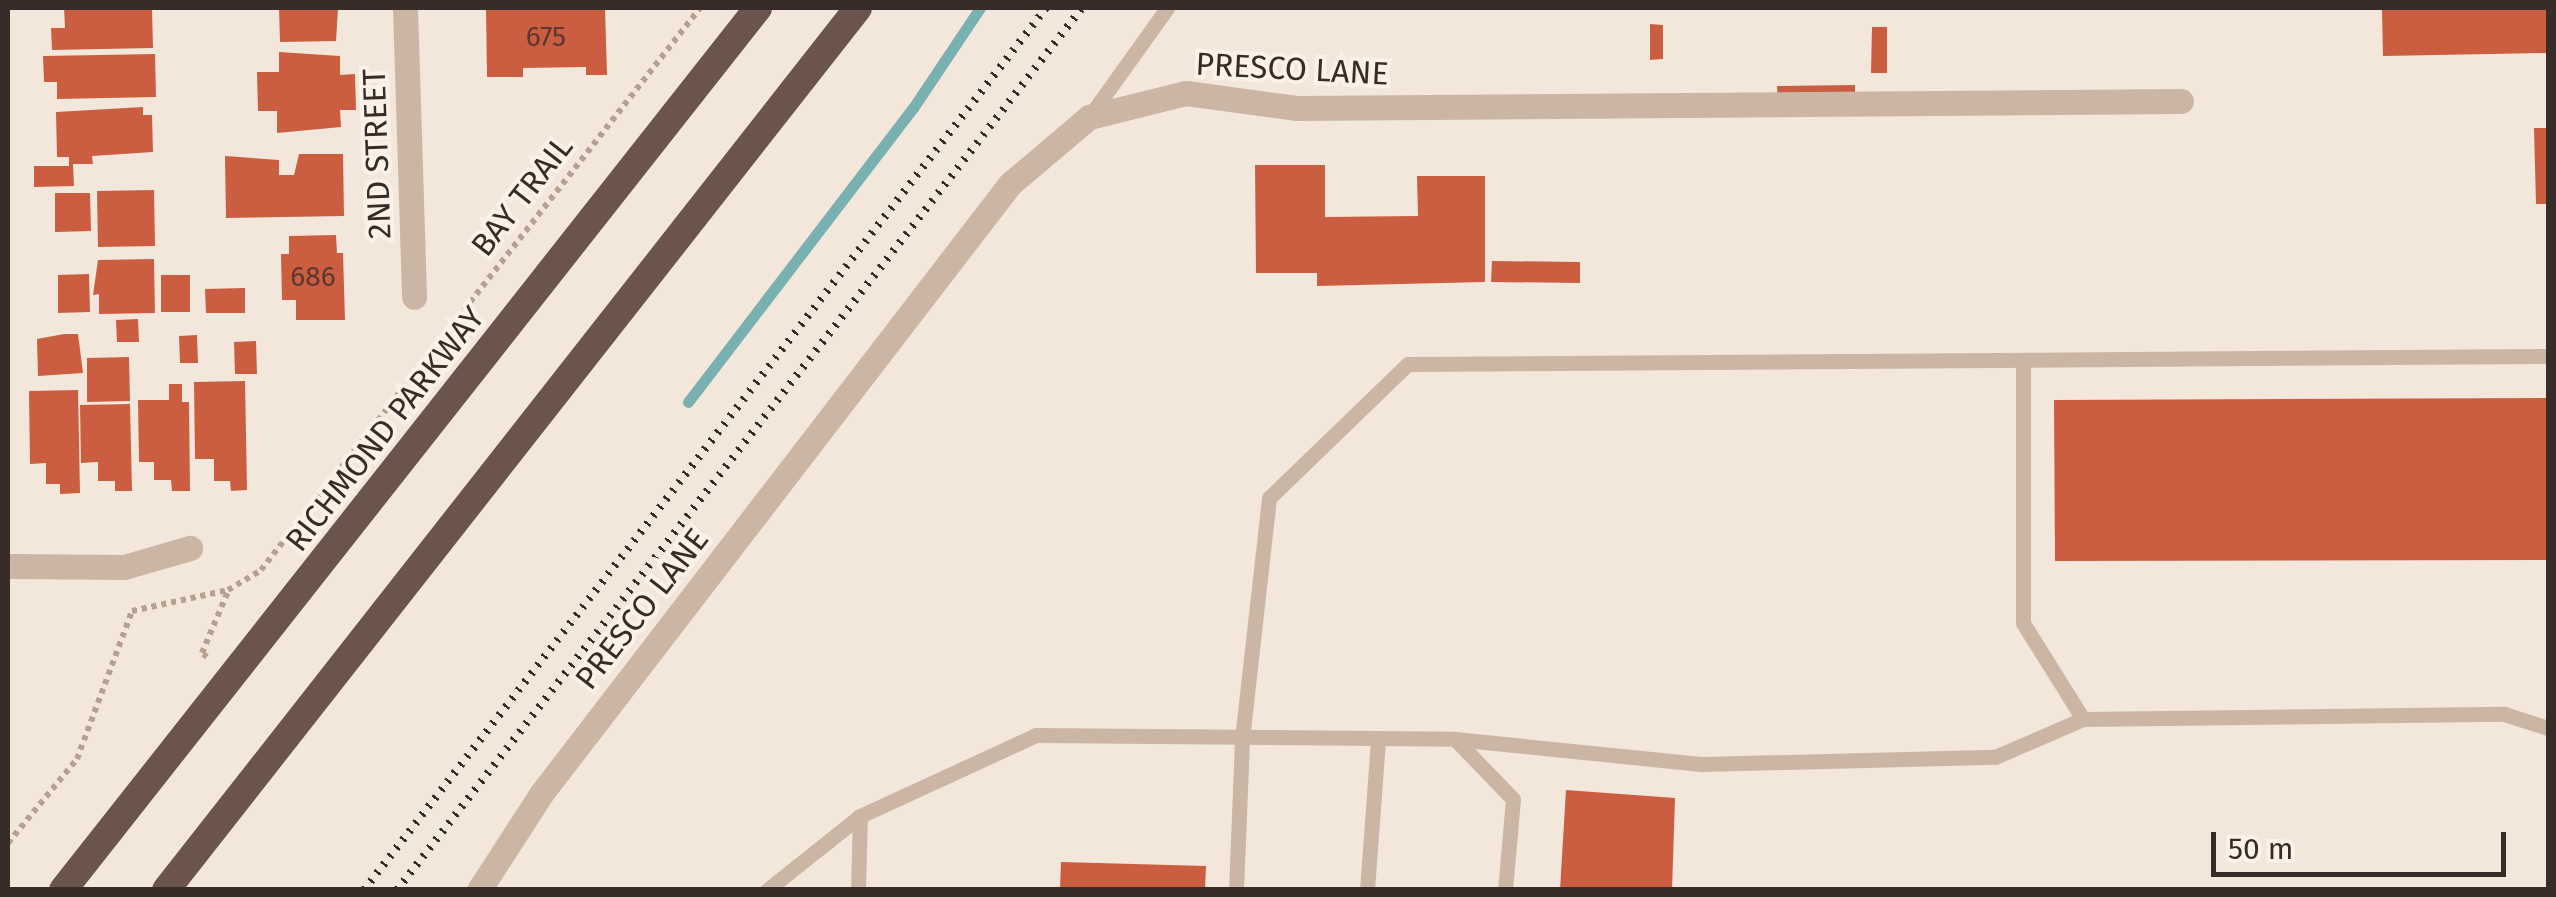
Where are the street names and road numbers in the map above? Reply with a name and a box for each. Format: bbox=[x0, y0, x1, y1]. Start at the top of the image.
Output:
street label: PRESCO LANE bbox=[1194, 45, 1390, 93]
street label: 2ND STREET bbox=[355, 68, 399, 240]
street label: BAY TRAIL bbox=[463, 128, 581, 264]
street label: RICHMOND PARKWAY bbox=[277, 299, 493, 559]
street label: PRESCO LANE bbox=[567, 521, 717, 697]

